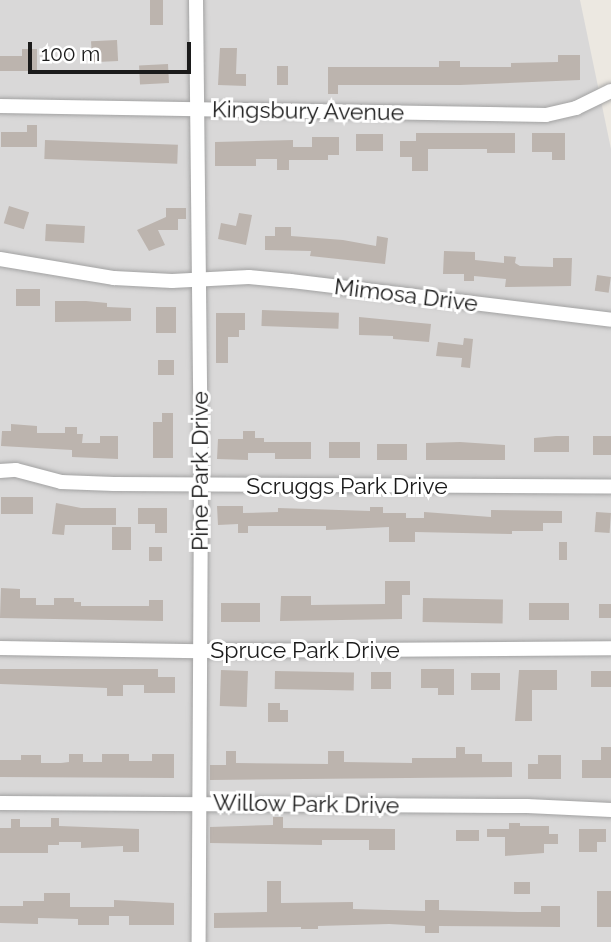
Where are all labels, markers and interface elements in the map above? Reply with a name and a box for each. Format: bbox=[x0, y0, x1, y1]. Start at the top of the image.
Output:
scale bar bbox=[32, 28, 194, 72]
text: 100 m bbox=[41, 41, 100, 66]
street label: Kingsbury Avenue bbox=[211, 96, 405, 126]
street label: Mimosa Drive bbox=[333, 273, 479, 317]
street label: Pine Park Drive bbox=[186, 391, 214, 551]
street label: Scruggs Park Drive bbox=[246, 472, 448, 500]
street label: Spruce Park Drive bbox=[210, 636, 400, 664]
street label: Willow Park Drive bbox=[212, 789, 400, 819]

